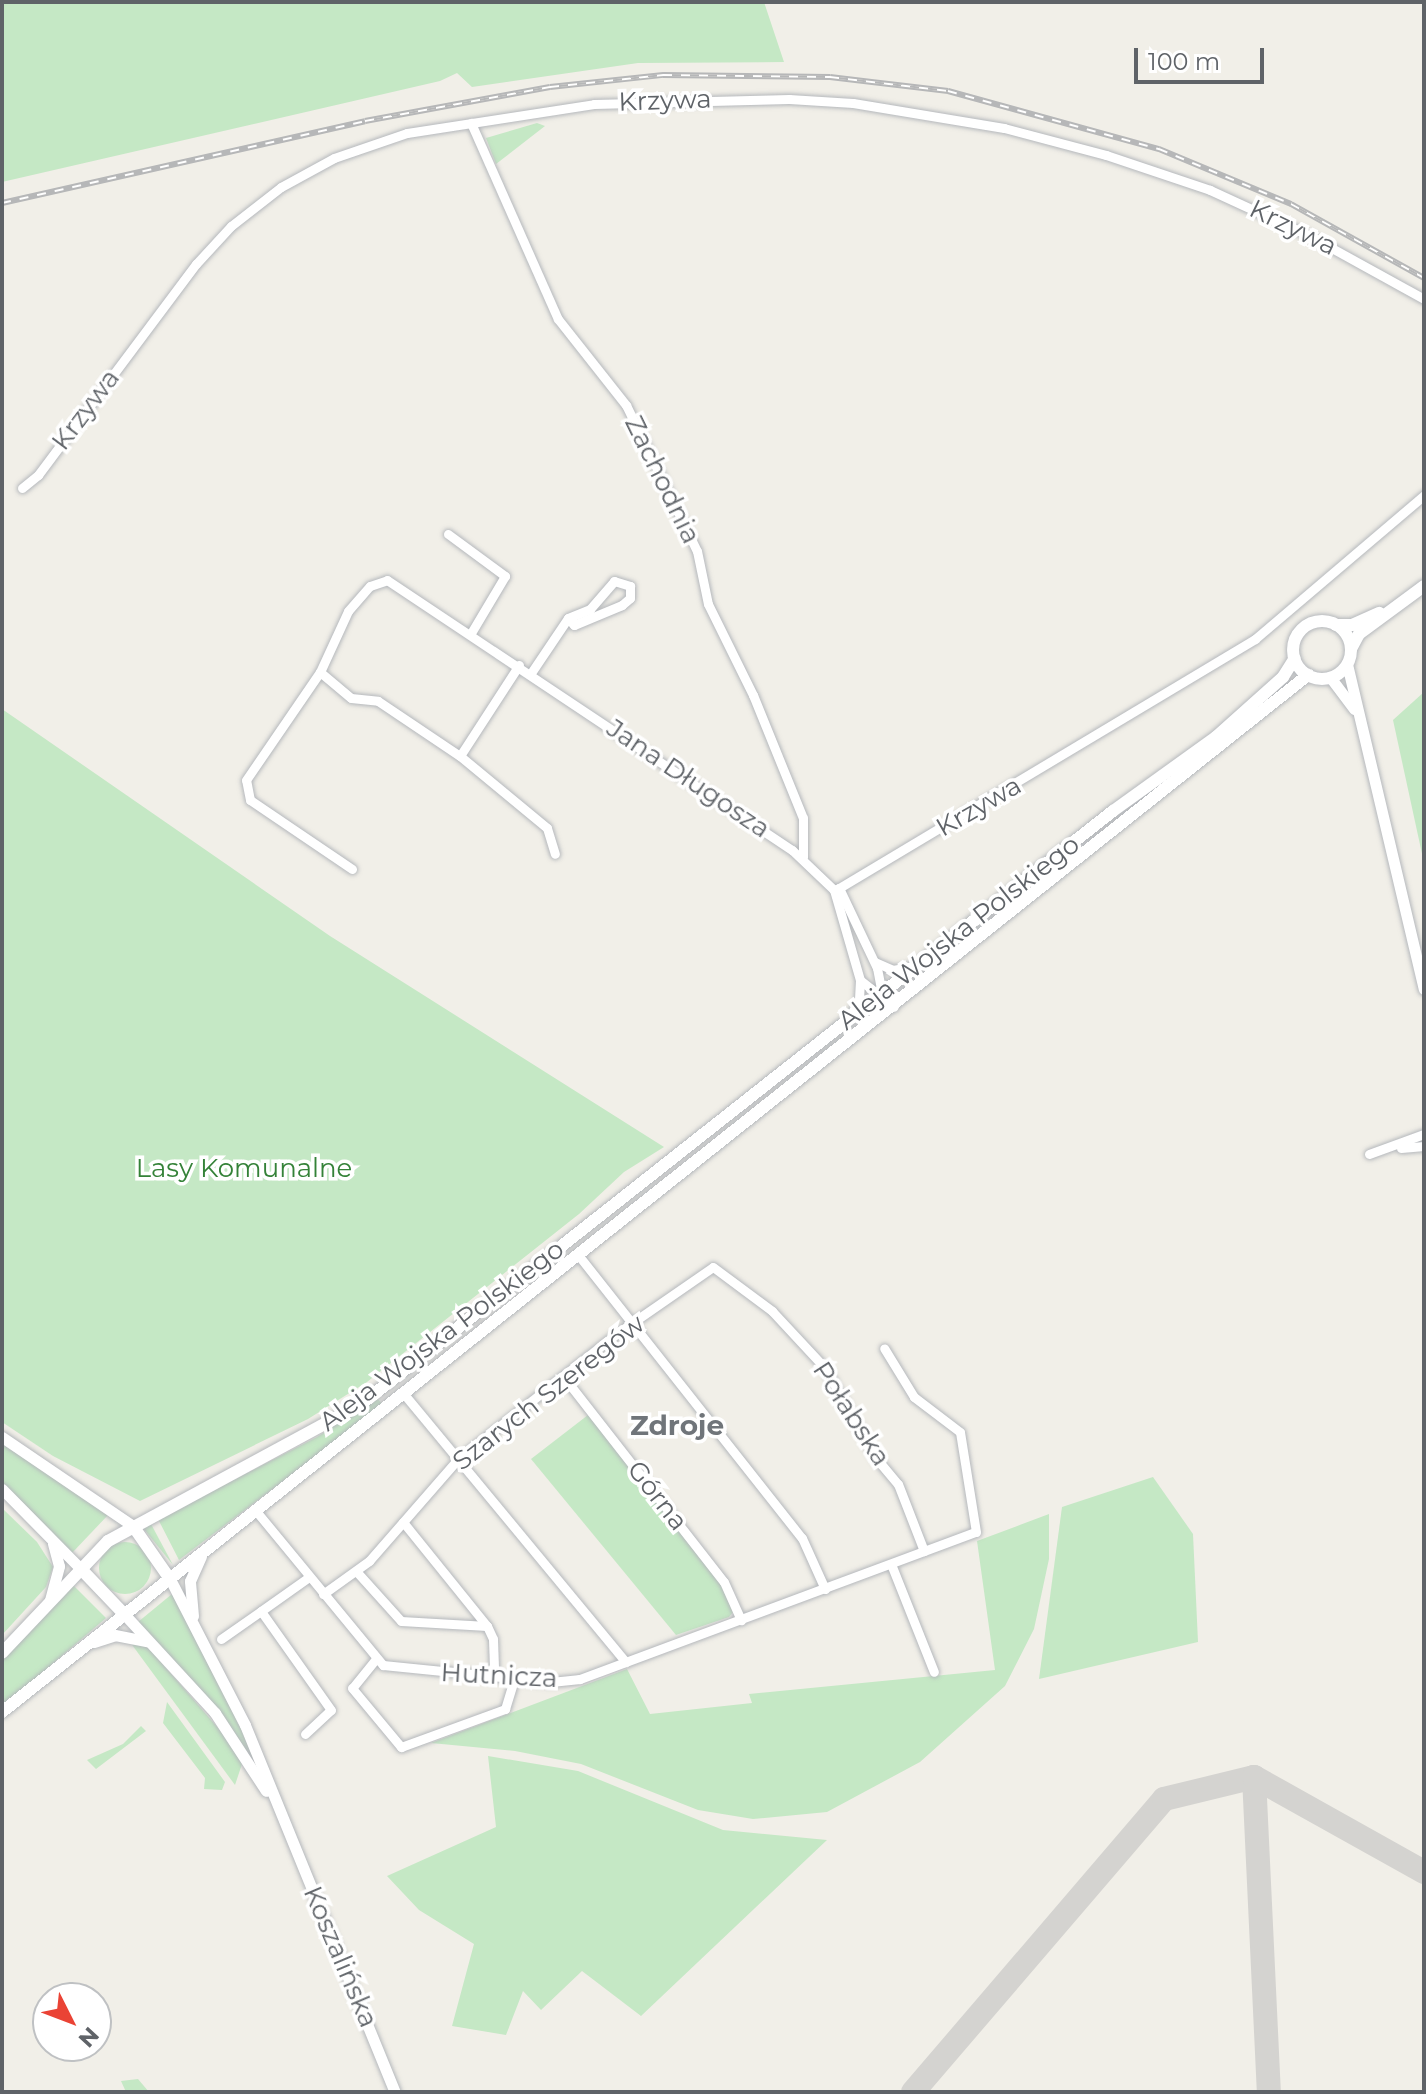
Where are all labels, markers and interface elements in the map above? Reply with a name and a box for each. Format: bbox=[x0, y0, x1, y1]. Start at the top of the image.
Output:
scale bar bbox=[1138, 32, 1268, 82]
text: 100 m bbox=[1148, 47, 1220, 76]
street label: Krzywa bbox=[618, 84, 712, 118]
street label: Krzywa bbox=[1244, 194, 1342, 262]
street label: Krzywa bbox=[46, 363, 126, 457]
street label: Zachodnia bbox=[618, 411, 706, 549]
street label: Jana Długosza bbox=[601, 713, 775, 845]
street label: Krzywa bbox=[931, 770, 1027, 844]
street label: Aleja Wojska Polskiego bbox=[832, 829, 1086, 1037]
park label: Lasy Komunalne bbox=[136, 1153, 352, 1185]
street label: Aleja Wojska Polskiego bbox=[314, 1234, 570, 1438]
street label: Szarych Szeregów bbox=[447, 1309, 651, 1477]
street label: Połabska bbox=[806, 1356, 896, 1472]
district label: Zdroje bbox=[630, 1408, 724, 1442]
street label: Górna bbox=[620, 1455, 694, 1537]
street label: Hutnicza bbox=[440, 1657, 558, 1695]
street label: Koszalińska bbox=[296, 1882, 384, 2032]
north arrow bbox=[32, 1982, 112, 2062]
text: N bbox=[73, 2021, 105, 2053]

